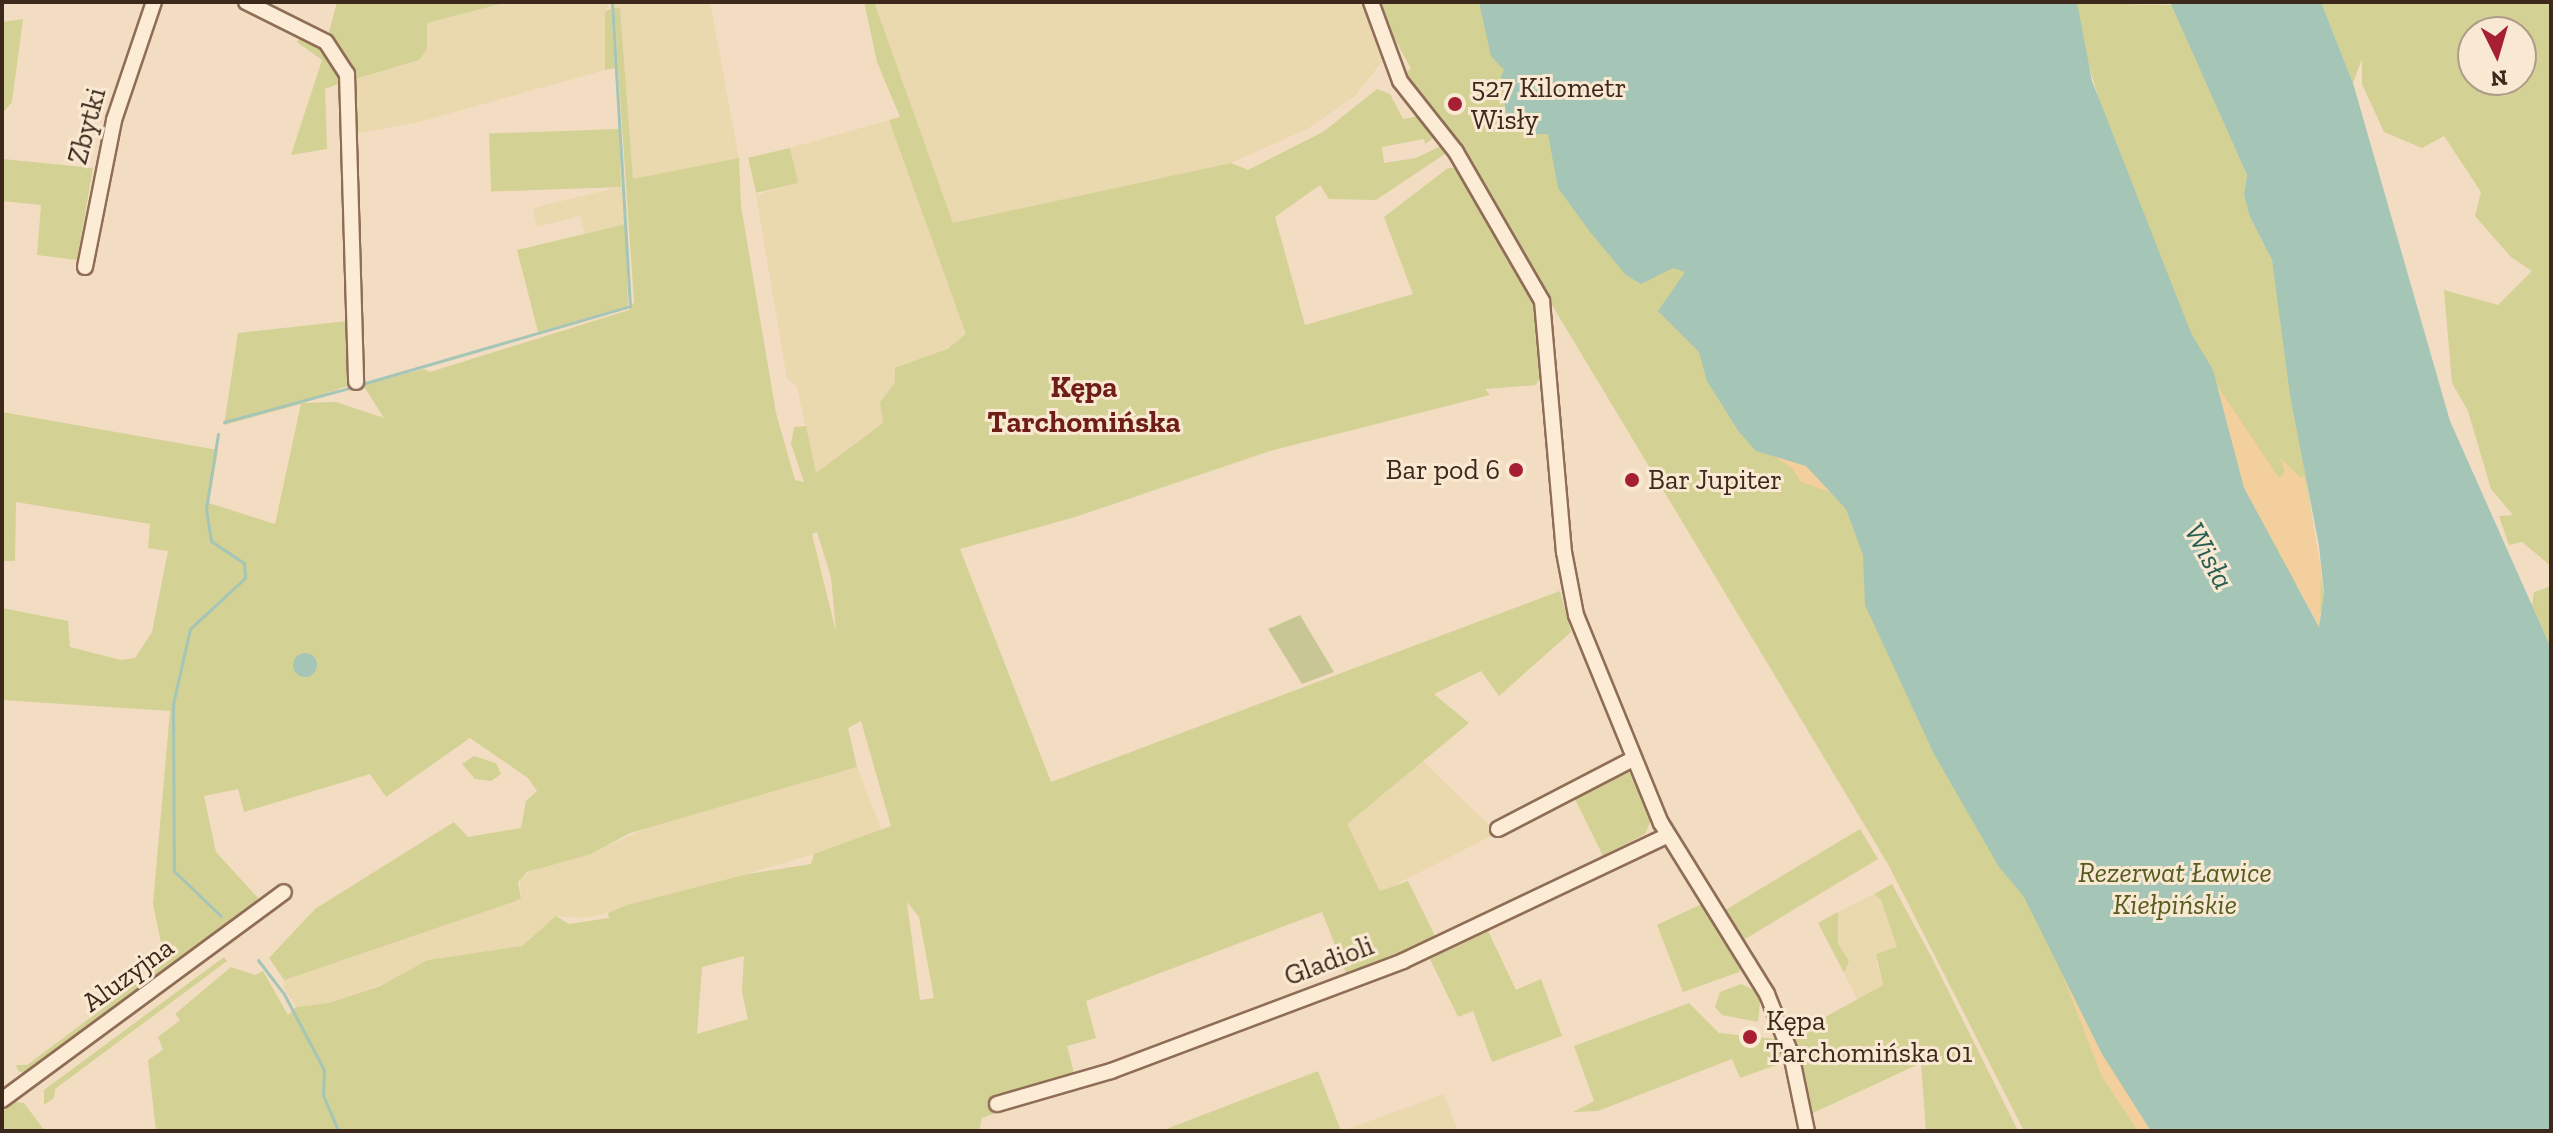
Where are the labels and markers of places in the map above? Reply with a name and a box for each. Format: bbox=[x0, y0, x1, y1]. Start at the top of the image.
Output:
place label: 527 Kilometr Wisły bbox=[1471, 71, 1626, 137]
marker: 527 Kilometr Wisły bbox=[1446, 95, 1464, 113]
place label: Bar pod 6 bbox=[1385, 453, 1500, 487]
marker: Bar pod 6 bbox=[1507, 461, 1525, 479]
place label: Bar Jupiter bbox=[1648, 463, 1783, 497]
marker: Bar Jupiter bbox=[1623, 471, 1641, 489]
place label: Kępa Tarchomińska 01 bbox=[1766, 1004, 1972, 1070]
marker: Kępa Tarchomińska 01 bbox=[1741, 1028, 1759, 1046]

